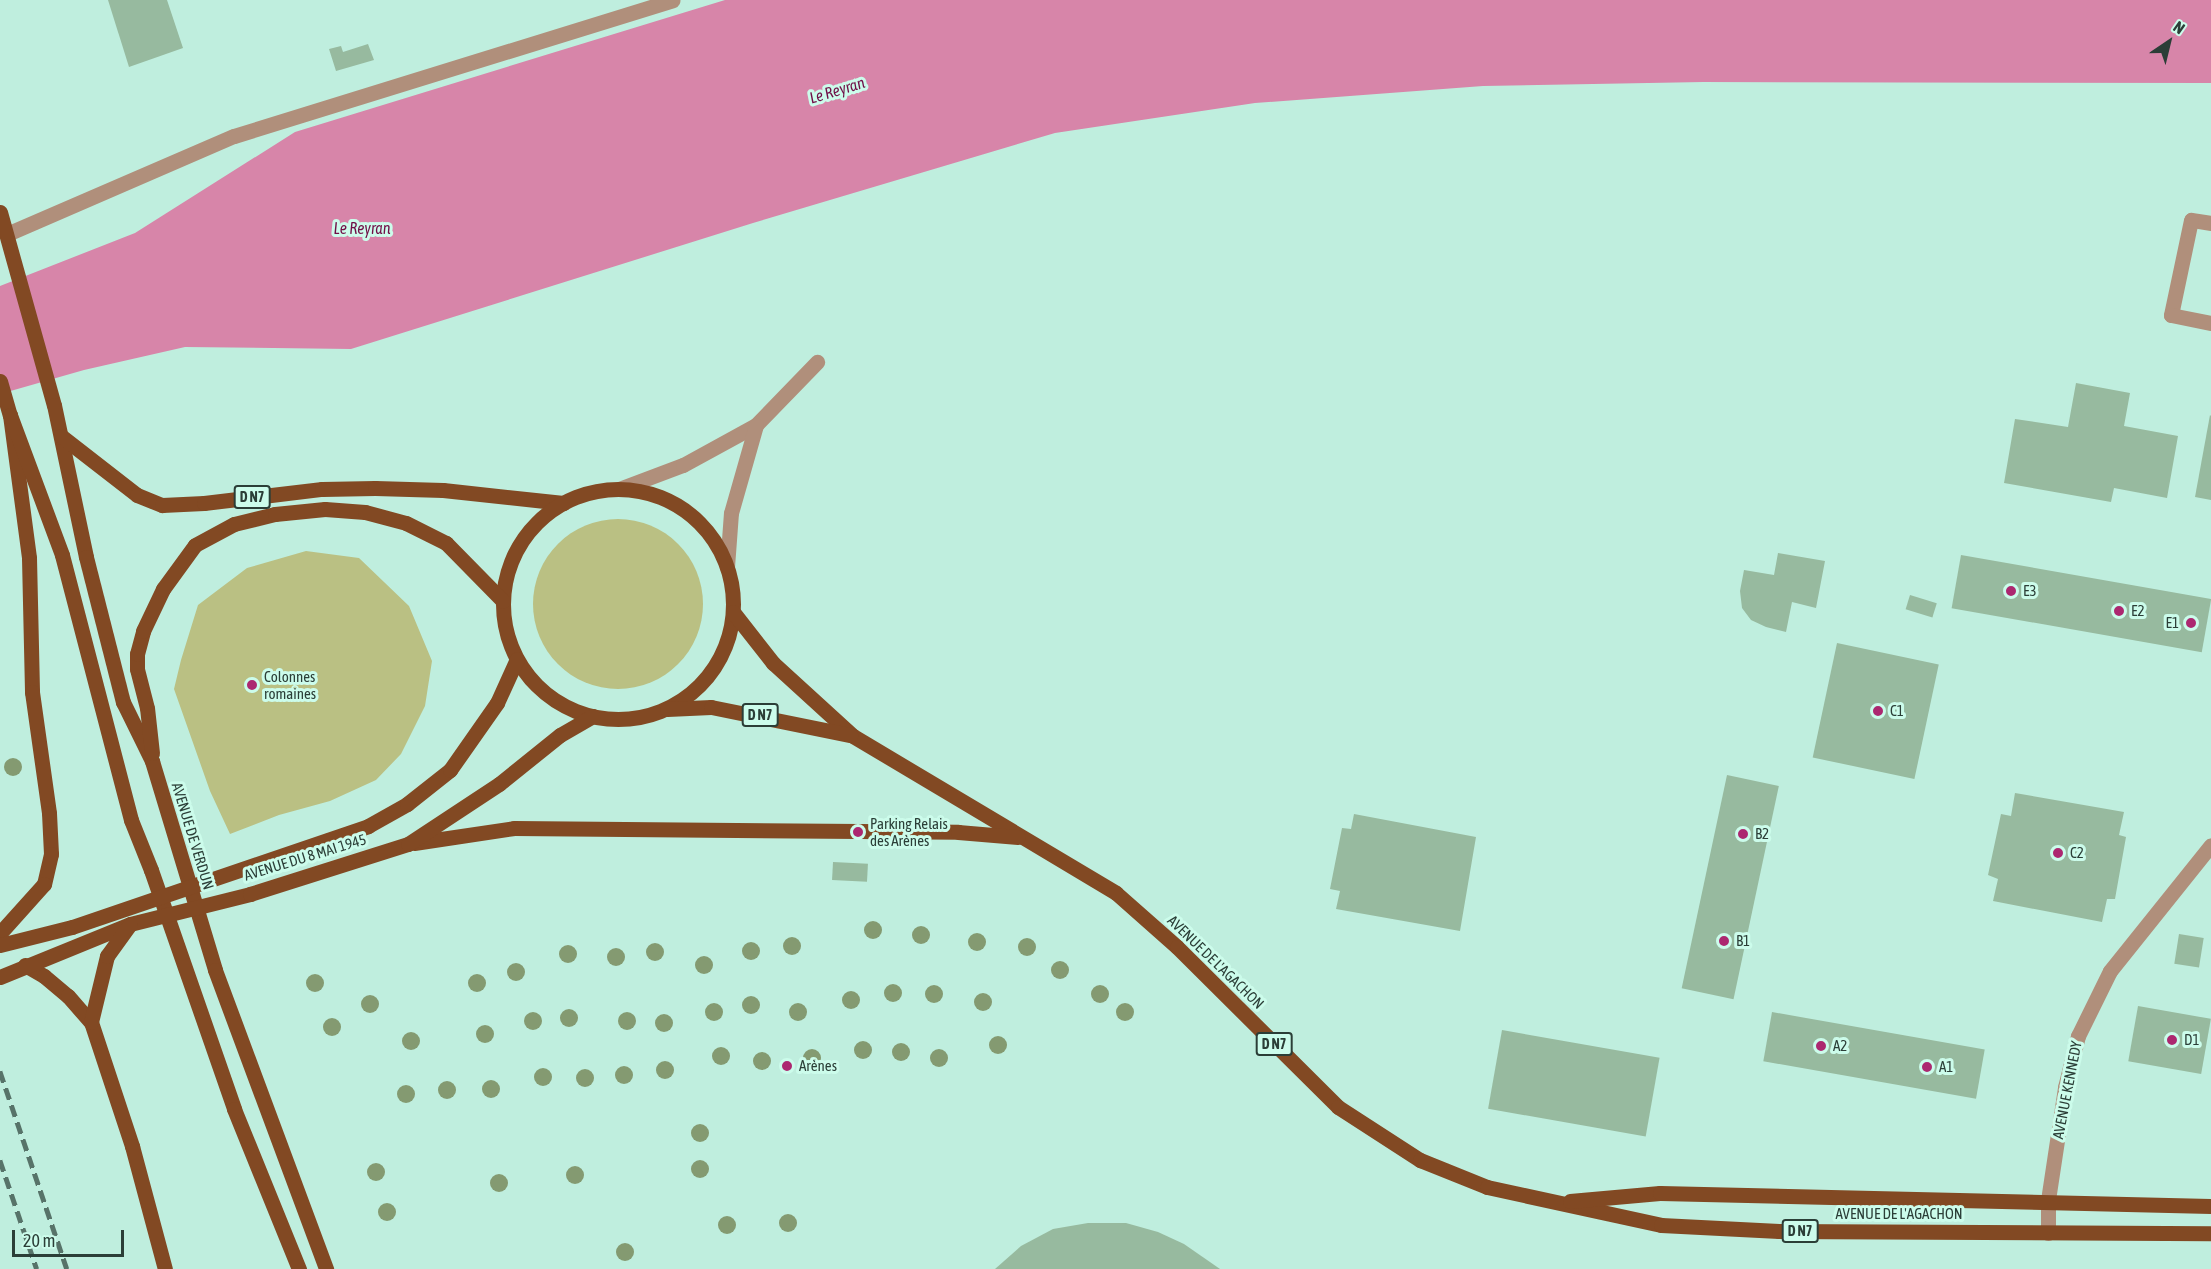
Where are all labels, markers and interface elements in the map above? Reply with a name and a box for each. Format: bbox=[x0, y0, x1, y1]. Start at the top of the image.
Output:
north arrow bbox=[2139, 12, 2199, 72]
text: N bbox=[2170, 17, 2188, 37]
water label: Le Reyran bbox=[807, 73, 867, 107]
water label: Le Reyran bbox=[334, 218, 390, 238]
road number: D N7 bbox=[232, 486, 272, 508]
place label: E3 bbox=[2023, 582, 2036, 600]
marker: E3 bbox=[2004, 584, 2018, 598]
place label: E2 bbox=[2131, 602, 2144, 620]
marker: E2 bbox=[2112, 604, 2126, 618]
place label: E1 bbox=[2166, 614, 2179, 632]
marker: E1 bbox=[2184, 616, 2198, 630]
place label: Colonnes romaines bbox=[264, 667, 316, 702]
marker: Colonnes romaines bbox=[245, 678, 259, 692]
place label: C1 bbox=[1890, 702, 1904, 720]
road number: D N7 bbox=[740, 704, 780, 726]
marker: C1 bbox=[1871, 704, 1885, 718]
street label: AVENUE DE VERDUN bbox=[168, 780, 218, 892]
place label: Parking Relais des Arènes bbox=[870, 814, 948, 849]
marker: Parking Relais des Arènes bbox=[851, 825, 865, 839]
place label: B2 bbox=[1755, 825, 1769, 843]
marker: B2 bbox=[1736, 827, 1750, 841]
street label: AVENUE DU 8 MAI 1945 bbox=[242, 830, 368, 884]
place label: C2 bbox=[2070, 844, 2084, 862]
marker: C2 bbox=[2051, 846, 2065, 860]
street label: AVENUE DE L'AGACHON bbox=[1164, 911, 1268, 1013]
place label: B1 bbox=[1736, 932, 1750, 950]
marker: B1 bbox=[1717, 934, 1731, 948]
place label: D1 bbox=[2184, 1031, 2199, 1049]
road number: D N7 bbox=[1254, 1033, 1294, 1055]
marker: D1 bbox=[2165, 1033, 2179, 1047]
place label: A2 bbox=[1833, 1037, 1847, 1055]
marker: A2 bbox=[1814, 1039, 1828, 1053]
street label: AVENUE KENNEDY bbox=[2049, 1040, 2085, 1140]
place label: Arènes bbox=[799, 1057, 837, 1075]
place label: A1 bbox=[1939, 1058, 1953, 1076]
marker: Arènes bbox=[780, 1059, 794, 1073]
marker: A1 bbox=[1920, 1060, 1934, 1074]
street label: AVENUE DE L'AGACHON bbox=[1835, 1205, 1963, 1223]
scale bar bbox=[15, 1218, 128, 1256]
road number: D N7 bbox=[1780, 1220, 1820, 1242]
text: 20 m bbox=[23, 1230, 55, 1251]

